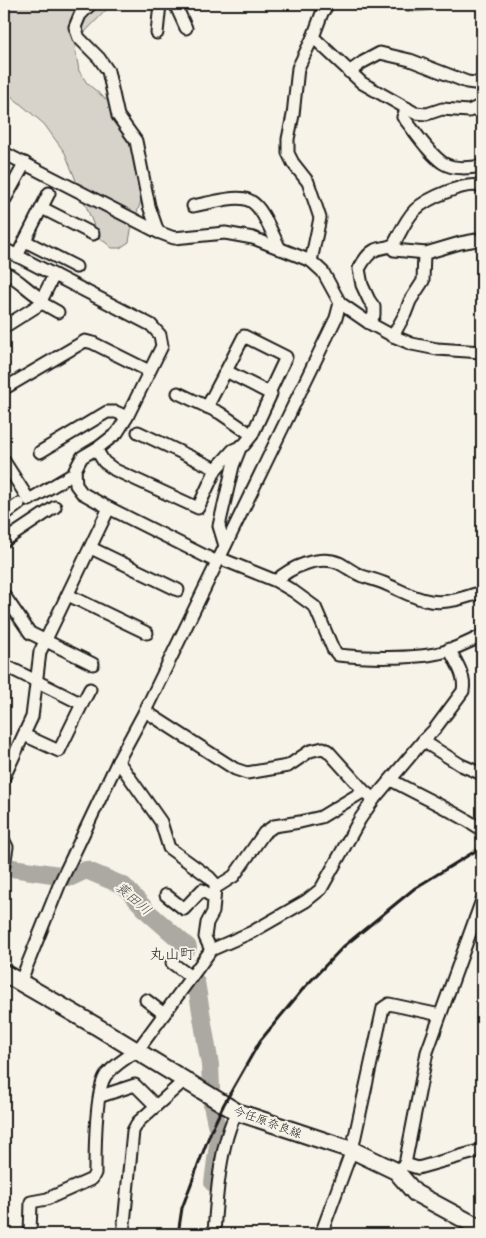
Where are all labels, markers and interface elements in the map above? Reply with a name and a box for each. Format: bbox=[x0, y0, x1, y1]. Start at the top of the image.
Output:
water label: 蓑田川 bbox=[111, 876, 157, 920]
district label: 丸山町 bbox=[149, 941, 195, 964]
street label: 今任原奈良線 bbox=[231, 1100, 305, 1142]

